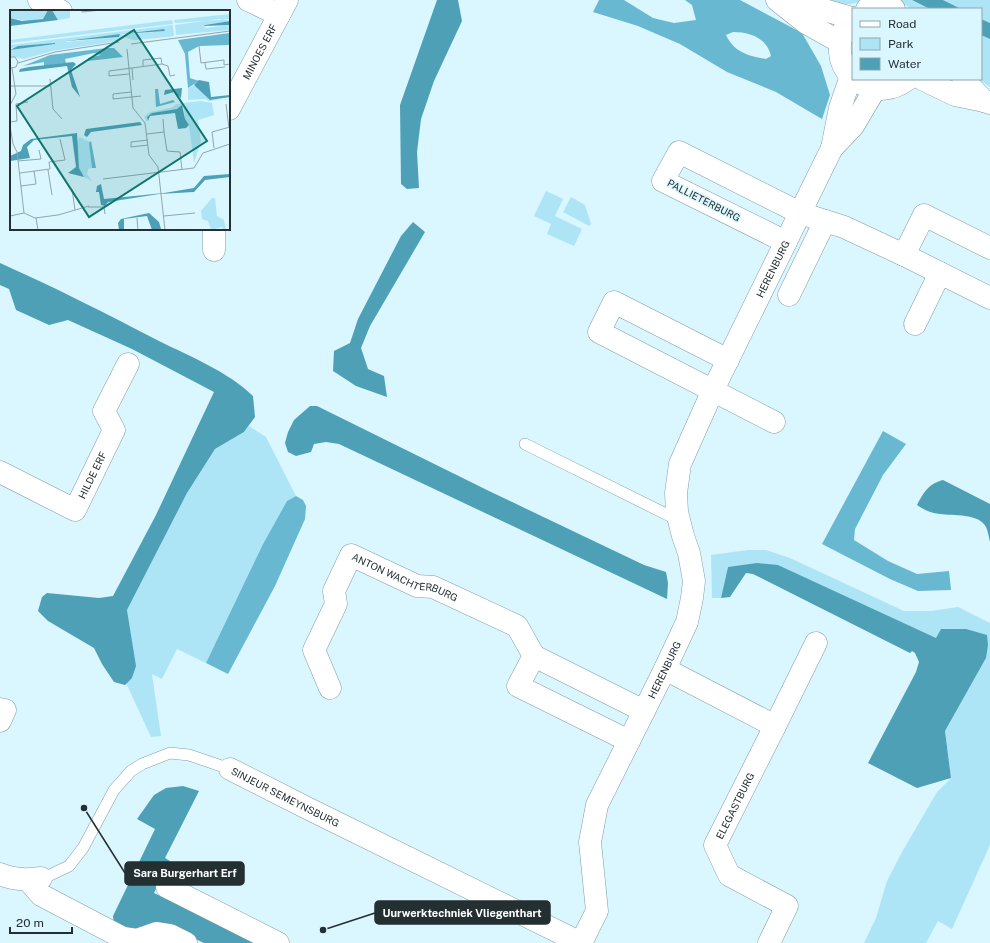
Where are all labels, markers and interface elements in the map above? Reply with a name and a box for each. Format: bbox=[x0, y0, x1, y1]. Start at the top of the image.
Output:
legend bbox=[852, 8, 982, 80]
inset map bbox=[10, 10, 230, 230]
text: Road bbox=[888, 17, 916, 31]
street label: MINOES ERF bbox=[240, 22, 279, 81]
text: Park bbox=[888, 37, 914, 51]
text: Water bbox=[888, 57, 922, 71]
street label: PALLIETERBURG bbox=[665, 176, 743, 224]
street label: HERENBURG bbox=[753, 238, 792, 299]
street label: HILDE ERF bbox=[76, 449, 109, 501]
street label: ANTON WACHTERBURG bbox=[350, 550, 460, 604]
street label: HERENBURG bbox=[645, 639, 683, 700]
street label: SINJEUR SEMEYNSBURG bbox=[229, 765, 342, 829]
street label: ELEGASTBURG bbox=[713, 771, 757, 841]
callout: Sara Burgerhart Erf bbox=[125, 862, 244, 885]
text: Sara Burgerhart Erf bbox=[133, 867, 237, 879]
callout: Uurwerktechniek Vliegenthart bbox=[375, 901, 550, 924]
text: Uurwerktechniek Vliegenthart bbox=[383, 907, 542, 919]
scale bar bbox=[10, 909, 72, 935]
text: 20 m bbox=[16, 916, 44, 930]

